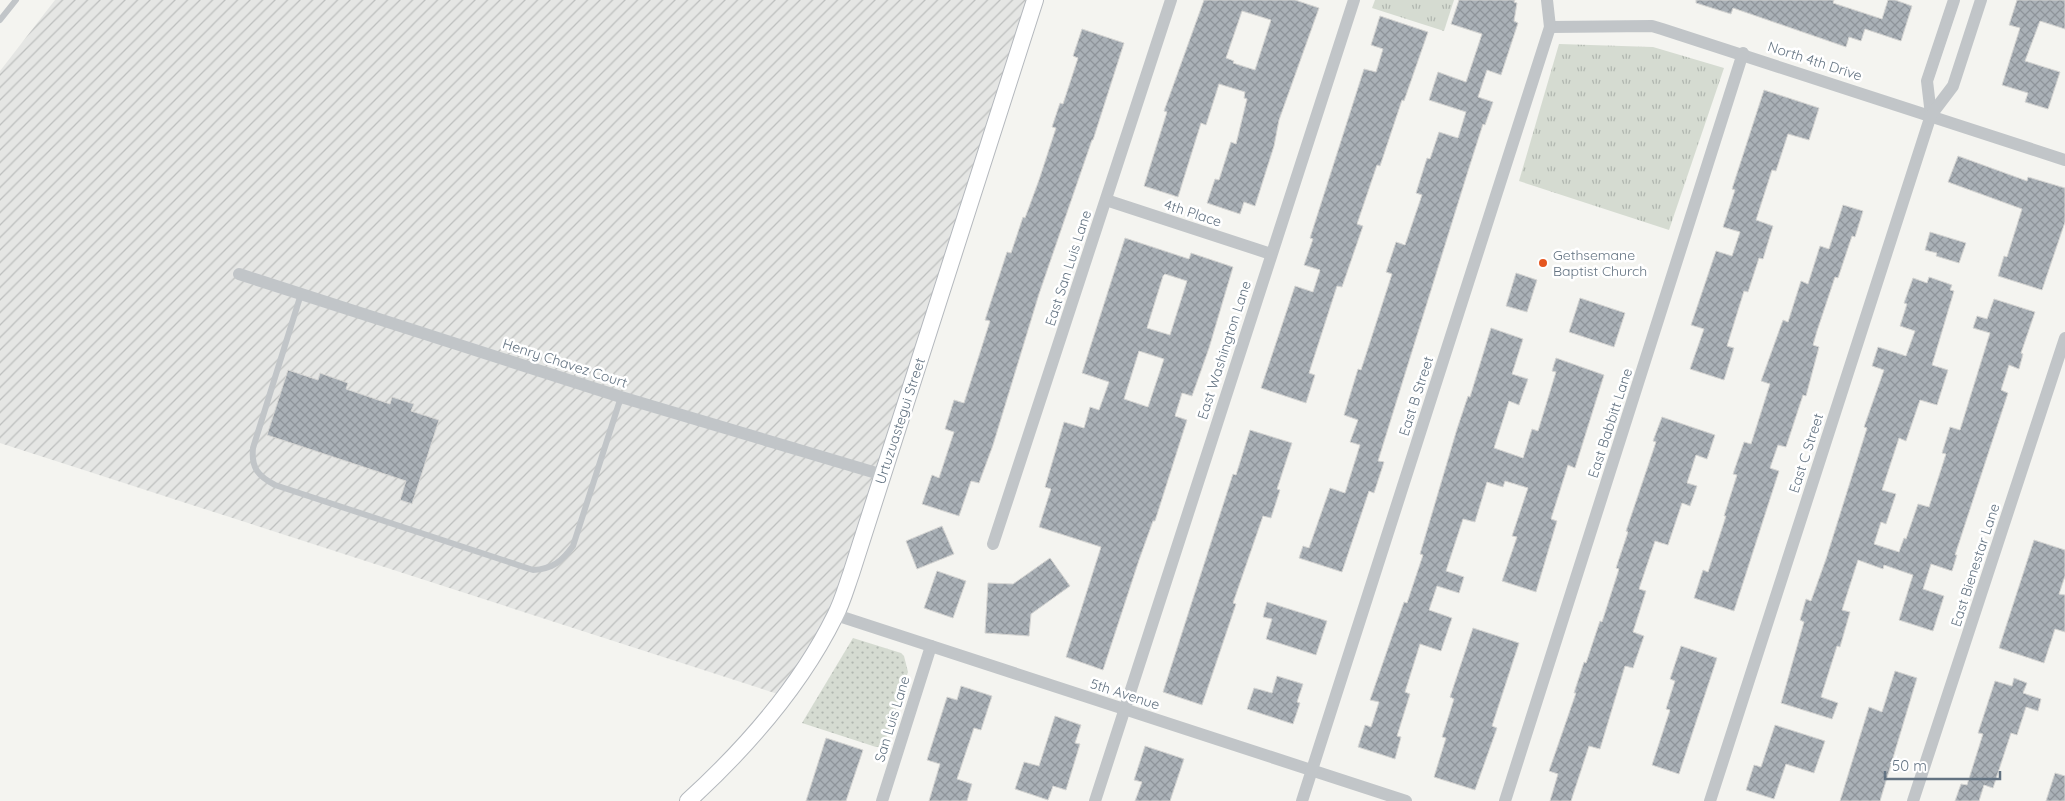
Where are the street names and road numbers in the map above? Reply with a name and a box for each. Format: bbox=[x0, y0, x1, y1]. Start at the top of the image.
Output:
street label: North 4th Drive bbox=[1766, 37, 1865, 85]
street label: 4th Place bbox=[1162, 195, 1224, 231]
street label: East San Luis Lane bbox=[1041, 208, 1095, 328]
street label: East Washington Lane bbox=[1193, 278, 1255, 422]
street label: Henry Chavez Court bbox=[500, 334, 630, 392]
street label: East B Street bbox=[1395, 354, 1437, 438]
street label: Urtuzuastegui Street bbox=[871, 355, 929, 487]
street label: East Babbitt Lane bbox=[1584, 366, 1636, 480]
street label: East C Street bbox=[1785, 411, 1827, 495]
street label: East Bienestar Lane bbox=[1947, 501, 2003, 629]
street label: San Luis Lane bbox=[870, 674, 914, 764]
street label: 5th Avenue bbox=[1088, 674, 1162, 714]

